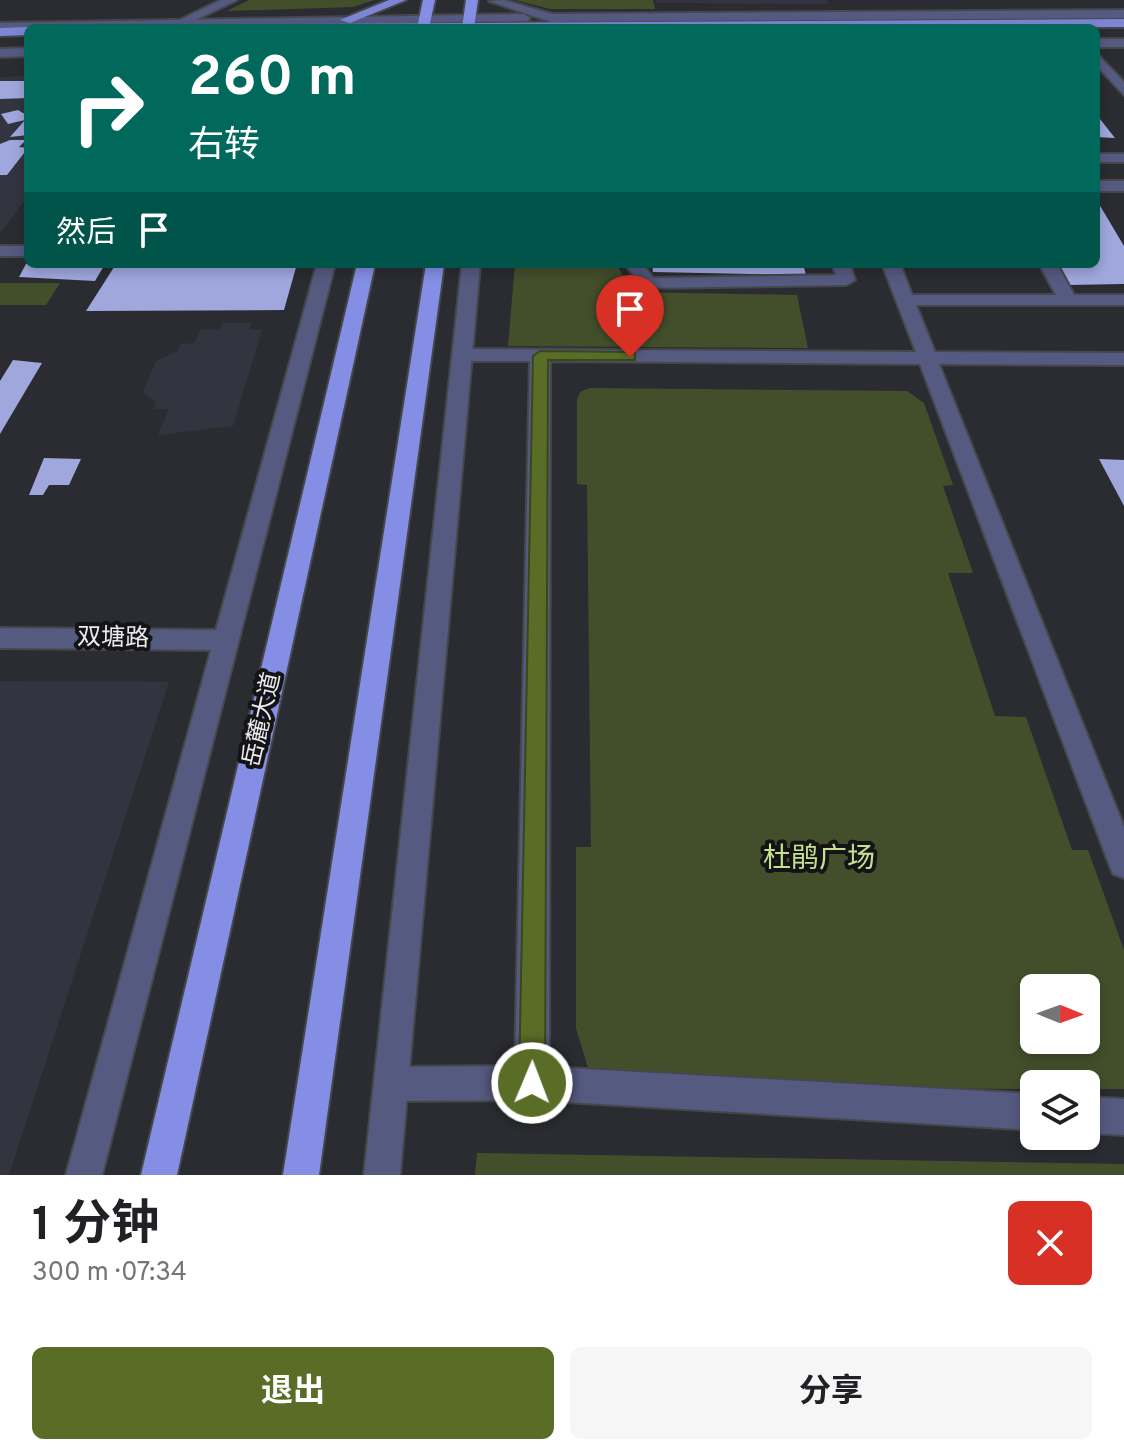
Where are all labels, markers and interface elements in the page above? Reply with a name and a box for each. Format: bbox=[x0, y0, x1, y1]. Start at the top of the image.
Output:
text: 260 m bbox=[188, 45, 357, 115]
icon: right bbox=[56, 56, 160, 160]
text: 右转 bbox=[188, 124, 260, 170]
icon: arrive bbox=[132, 208, 176, 252]
text: 然后 bbox=[56, 216, 116, 253]
pin bbox=[596, 275, 664, 357]
icon: arrive bbox=[608, 287, 652, 331]
street label: 双塘路 bbox=[77, 623, 149, 655]
street label: 岳麓大道 bbox=[238, 670, 288, 770]
park label: 杜鹃广场 bbox=[763, 842, 875, 878]
north arrow bbox=[1020, 974, 1100, 1054]
map controls bbox=[1020, 974, 1100, 1150]
position arrow bbox=[490, 1041, 574, 1125]
button: layers bbox=[1020, 1070, 1100, 1150]
text: 1 分钟 bbox=[32, 1197, 159, 1257]
button: close bbox=[1008, 1201, 1092, 1285]
text: 300 m · 07:34 bbox=[32, 1257, 187, 1290]
button: 退出 bbox=[32, 1347, 554, 1439]
button: 分享 bbox=[570, 1347, 1092, 1439]

